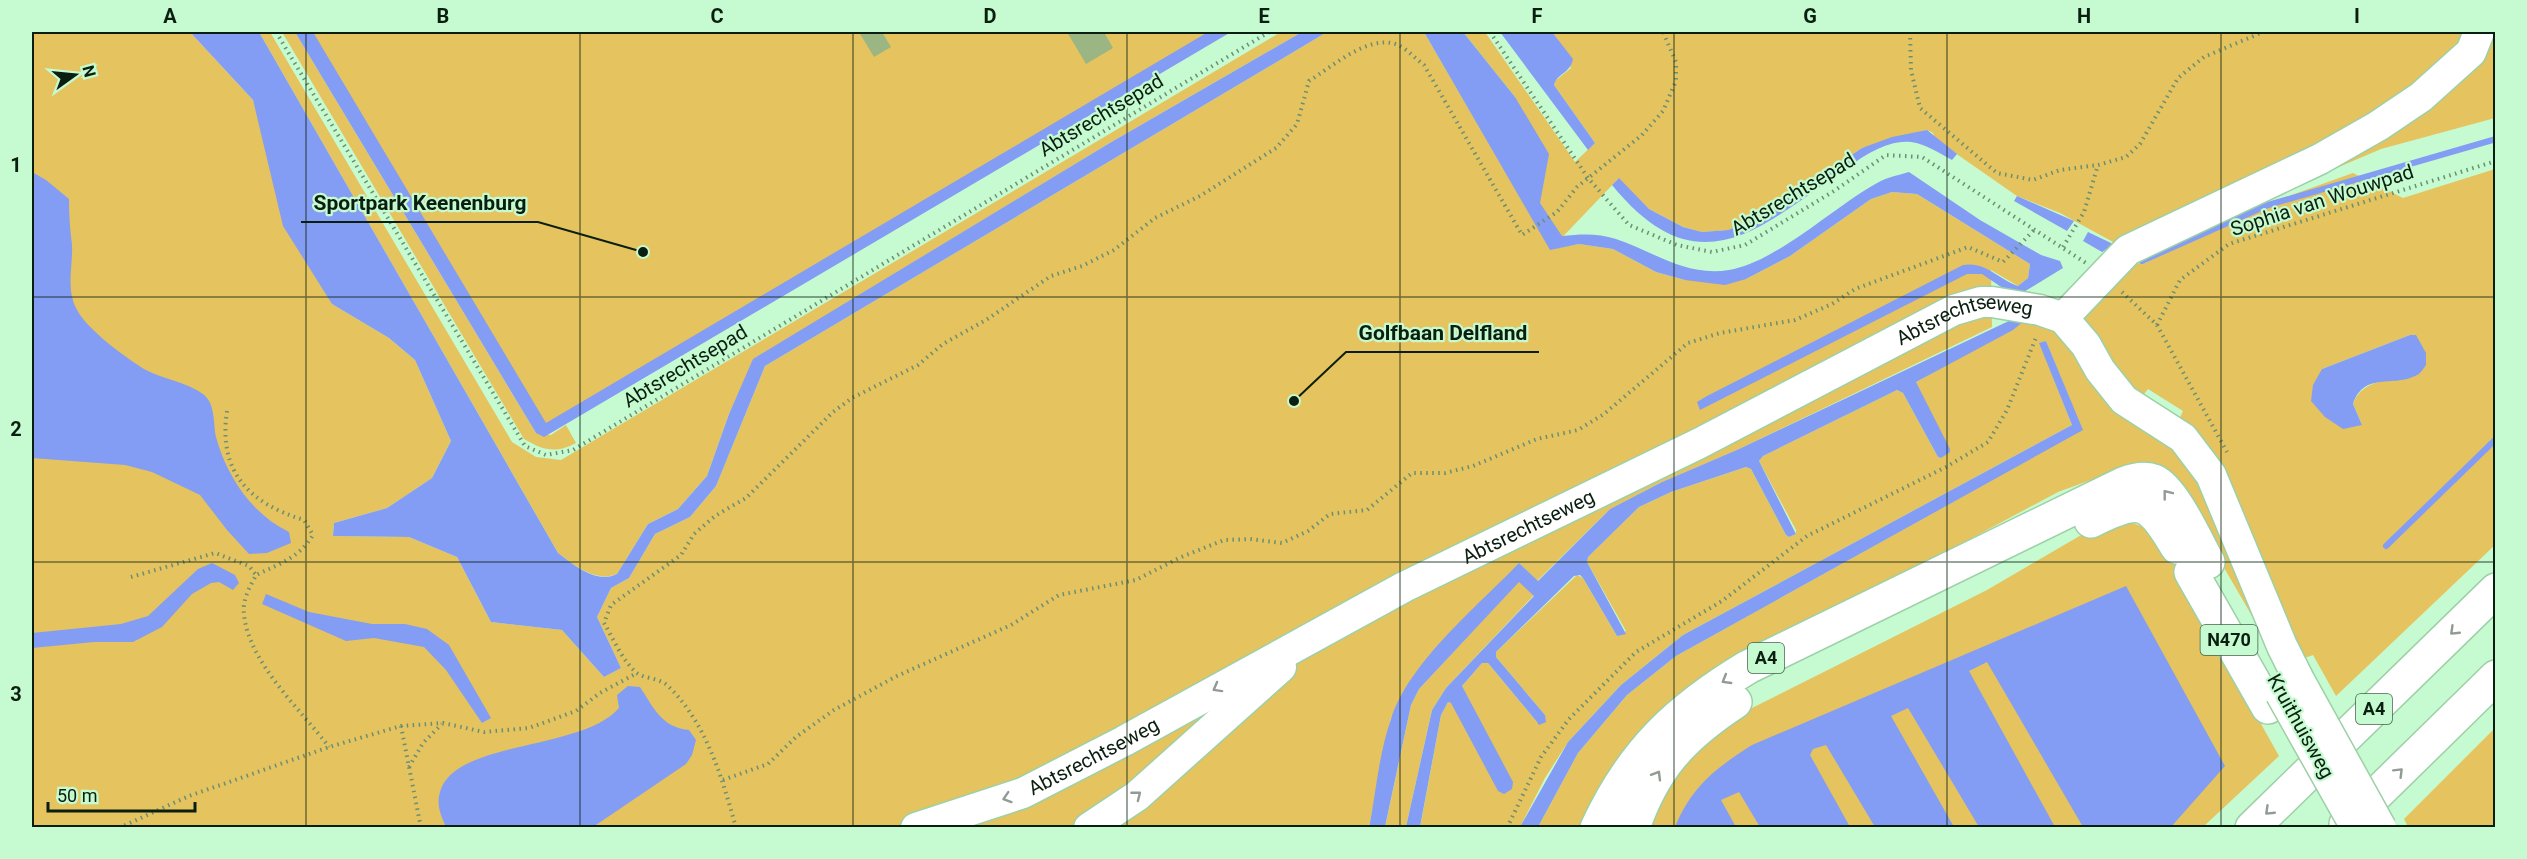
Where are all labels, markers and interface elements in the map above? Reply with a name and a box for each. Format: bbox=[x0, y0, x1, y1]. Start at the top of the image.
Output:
text: A bbox=[163, 4, 177, 28]
text: B bbox=[437, 4, 449, 28]
text: C bbox=[710, 4, 724, 28]
text: D bbox=[984, 4, 997, 28]
text: E bbox=[1258, 4, 1270, 28]
text: F bbox=[1532, 4, 1543, 28]
text: G bbox=[1803, 4, 1817, 28]
text: H bbox=[2077, 4, 2091, 28]
text: I bbox=[2354, 4, 2360, 28]
north arrow bbox=[45, 45, 105, 105]
text: N bbox=[78, 63, 100, 79]
street label: Abtsrechtsepad bbox=[1035, 68, 1167, 162]
street label: Abtsrechtsepad bbox=[1727, 147, 1859, 241]
text: 1 bbox=[10, 153, 22, 177]
street label: Sophia van Wouwpad bbox=[2227, 159, 2417, 241]
callout: Sportpark Keenenburg bbox=[301, 183, 538, 222]
text: Sportpark Keenenburg bbox=[314, 191, 526, 215]
street label: Abtsrechtseweg bbox=[1892, 289, 2035, 350]
callout: Golfbaan Delfland bbox=[1346, 313, 1539, 352]
street label: Abtsrechtsepad bbox=[619, 319, 751, 413]
text: Golfbaan Delfland bbox=[1359, 321, 1527, 345]
text: 2 bbox=[10, 417, 22, 441]
street label: Abtsrechtseweg bbox=[1458, 484, 1598, 569]
one-way arrow bbox=[2164, 490, 2175, 501]
one-way arrow bbox=[2450, 624, 2461, 635]
road number: N470 bbox=[2200, 625, 2258, 655]
road number: A4 bbox=[1748, 643, 1784, 673]
street label: Kruithuisweg bbox=[2262, 670, 2340, 782]
one-way arrow bbox=[1722, 673, 1732, 685]
one-way arrow bbox=[1213, 681, 1224, 693]
text: 3 bbox=[10, 682, 22, 706]
road number: A4 bbox=[2356, 694, 2392, 724]
street label: Abtsrechtseweg bbox=[1024, 712, 1163, 800]
one-way arrow bbox=[2391, 768, 2402, 779]
one-way arrow bbox=[1650, 771, 1662, 781]
scale bar bbox=[48, 775, 195, 813]
text: 50 m bbox=[57, 785, 97, 806]
one-way arrow bbox=[1002, 791, 1013, 803]
one-way arrow bbox=[1130, 791, 1141, 802]
one-way arrow bbox=[2265, 804, 2276, 815]

